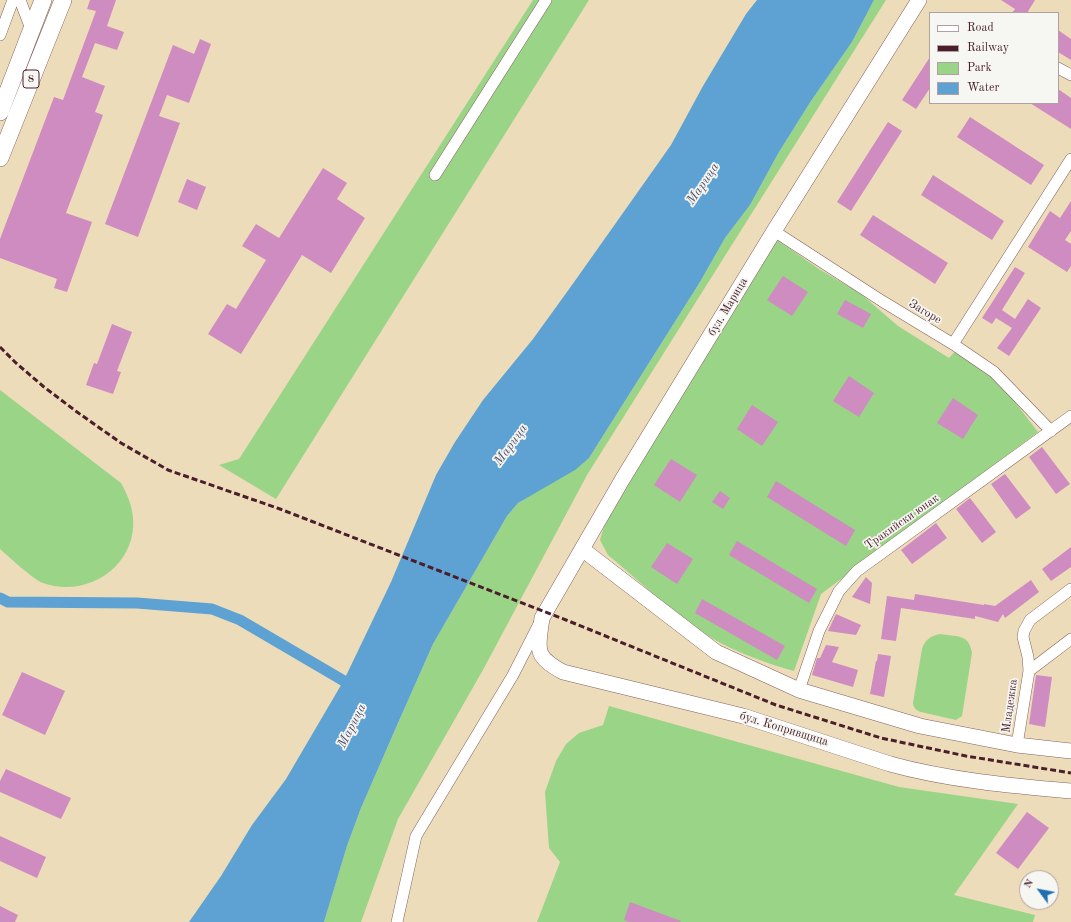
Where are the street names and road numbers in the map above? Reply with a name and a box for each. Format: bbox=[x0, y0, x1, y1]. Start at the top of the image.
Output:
road number: 8 bbox=[23, 70, 39, 88]
street label: бул. Марица bbox=[705, 275, 751, 339]
street label: Загоре bbox=[906, 297, 944, 327]
street label: Тракийски юнак bbox=[862, 491, 942, 553]
street label: Младежка bbox=[999, 678, 1021, 734]
street label: бул. Копривщица bbox=[738, 709, 830, 749]

